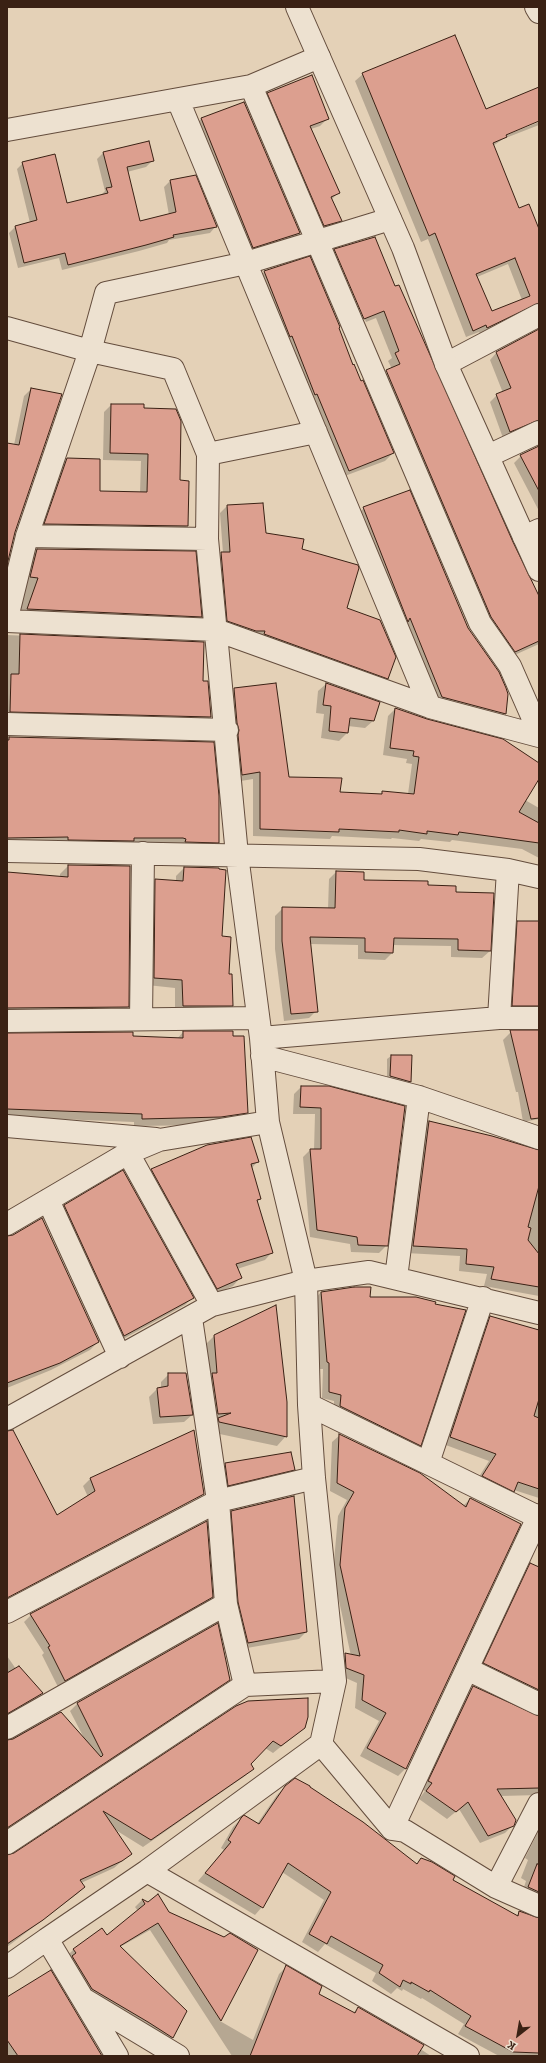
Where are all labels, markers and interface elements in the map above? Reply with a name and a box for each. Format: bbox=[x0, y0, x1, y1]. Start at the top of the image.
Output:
north arrow bbox=[498, 2015, 538, 2055]
text: K bbox=[505, 2037, 519, 2054]

